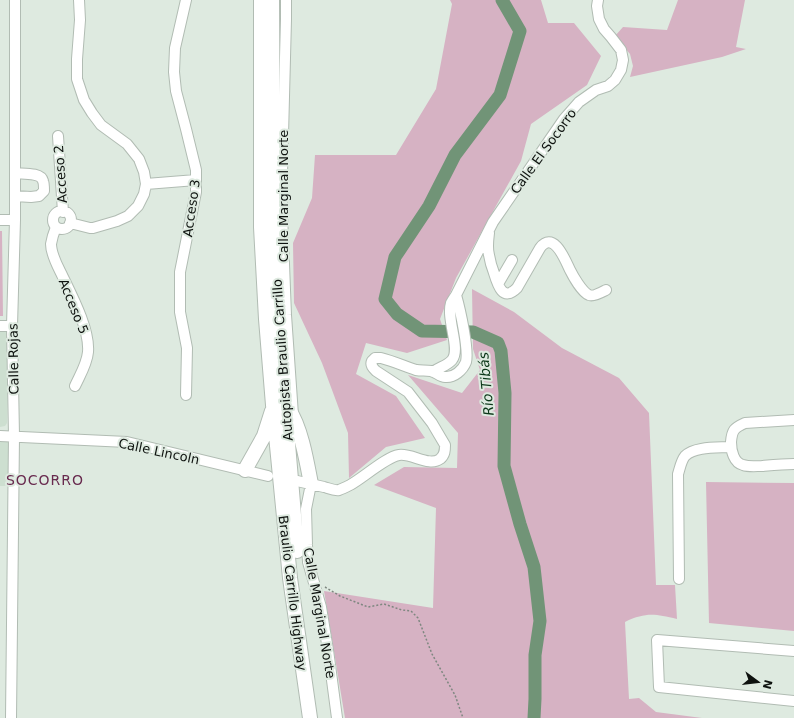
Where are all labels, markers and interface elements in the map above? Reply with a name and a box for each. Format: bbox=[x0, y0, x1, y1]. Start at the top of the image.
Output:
street label: Calle El Socorro bbox=[507, 106, 579, 197]
street label: Calle Marginal Norte bbox=[276, 130, 291, 262]
street label: Acceso 2 bbox=[51, 144, 70, 203]
street label: Acceso 3 bbox=[180, 178, 203, 238]
street label: Acceso 5 bbox=[56, 276, 91, 336]
street label: Autopista Braulio Carrillo bbox=[269, 279, 296, 441]
street label: Calle Rojas bbox=[5, 323, 22, 395]
water label: Río Tibás bbox=[475, 352, 497, 416]
street label: Calle Lincoln bbox=[117, 436, 201, 467]
district label: SOCORRO bbox=[6, 472, 84, 488]
street label: Braulio Carrillo Highway bbox=[276, 515, 310, 672]
street label: Calle Marginal Norte bbox=[301, 546, 338, 680]
north arrow bbox=[738, 662, 778, 702]
text: N bbox=[760, 678, 775, 691]

